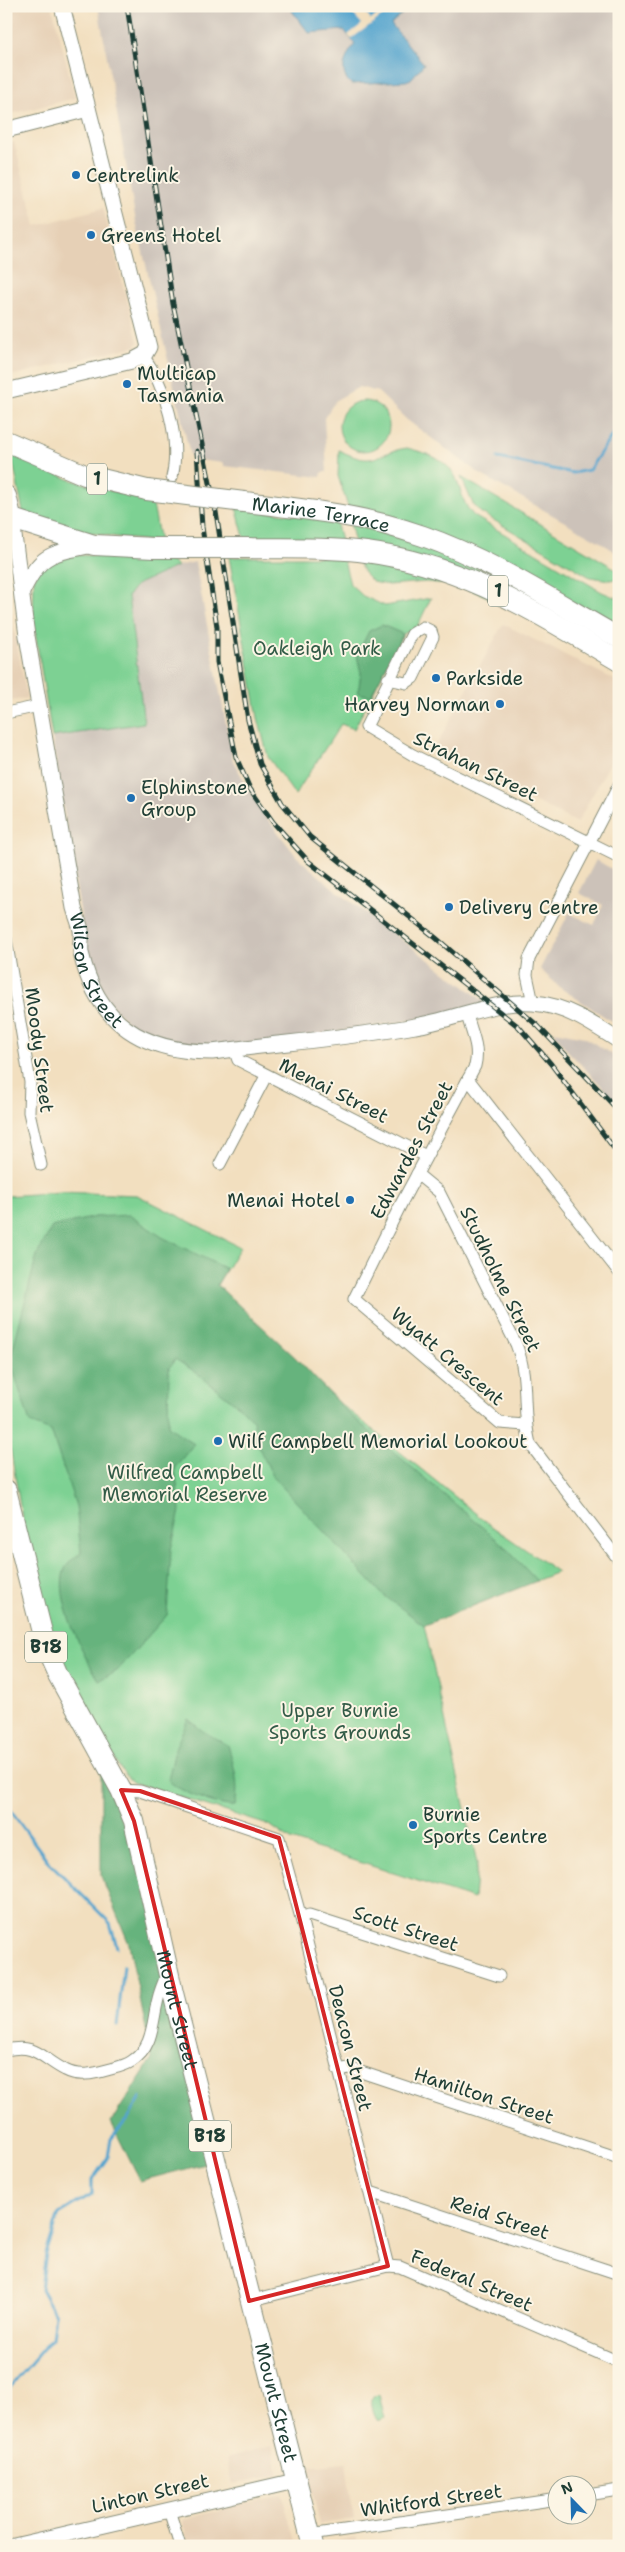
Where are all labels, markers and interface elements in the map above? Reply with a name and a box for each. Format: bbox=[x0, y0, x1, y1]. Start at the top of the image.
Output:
place label: Centrelink bbox=[86, 163, 179, 188]
marker: Centrelink bbox=[70, 169, 82, 181]
place label: Greens Hotel bbox=[101, 223, 221, 248]
marker: Greens Hotel bbox=[85, 229, 97, 241]
place label: Multicap Tasmania bbox=[137, 361, 224, 408]
marker: Multicap Tasmania bbox=[121, 378, 133, 390]
road number: 1 bbox=[87, 464, 107, 494]
street label: Marine Terrace bbox=[251, 491, 393, 538]
road number: 1 bbox=[488, 576, 508, 606]
park label: Oakleigh Park bbox=[253, 636, 381, 661]
place label: Parkside bbox=[446, 666, 523, 691]
marker: Parkside bbox=[430, 672, 442, 684]
place label: Harvey Norman bbox=[344, 692, 490, 717]
marker: Harvey Norman bbox=[494, 698, 506, 710]
street label: Strahan Street bbox=[409, 726, 542, 807]
place label: Elphinstone Group bbox=[141, 775, 248, 822]
marker: Elphinstone Group bbox=[125, 792, 137, 804]
place label: Delivery Centre bbox=[459, 895, 599, 920]
marker: Delivery Centre bbox=[443, 901, 455, 913]
street label: Wilson Street bbox=[63, 909, 129, 1034]
street label: Moody Street bbox=[19, 986, 60, 1114]
street label: Menai Street bbox=[275, 1052, 393, 1129]
street label: Edwardes Street bbox=[364, 1077, 458, 1224]
place label: Menai Hotel bbox=[227, 1188, 340, 1213]
marker: Menai Hotel bbox=[344, 1194, 356, 1206]
street label: Studholme Street bbox=[454, 1202, 547, 1356]
street label: Wyatt Crescent bbox=[386, 1302, 510, 1411]
place label: Wilf Campbell Memorial Lookout bbox=[228, 1429, 528, 1454]
marker: Wilf Campbell Memorial Lookout bbox=[212, 1435, 224, 1447]
park label: Wilfred Campbell Memorial Reserve bbox=[102, 1460, 268, 1507]
road number: B18 bbox=[25, 1631, 67, 1662]
park label: Upper Burnie Sports Grounds bbox=[269, 1698, 411, 1745]
place label: Burnie Sports Centre bbox=[423, 1802, 548, 1849]
marker: Burnie Sports Centre bbox=[407, 1819, 419, 1831]
street label: Scott Street bbox=[350, 1900, 462, 1957]
street label: Mount Street bbox=[151, 1947, 204, 2072]
street label: Deacon Street bbox=[323, 1982, 378, 2114]
street label: Hamilton Street bbox=[411, 2061, 557, 2130]
road number: B18 bbox=[189, 2120, 231, 2152]
street label: Reid Street bbox=[447, 2190, 553, 2245]
street label: Federal Street bbox=[407, 2244, 537, 2317]
street label: Mount Street bbox=[249, 2340, 303, 2465]
street label: Linton Street bbox=[89, 2468, 211, 2519]
north arrow bbox=[548, 2474, 598, 2524]
street label: Whitford Street bbox=[359, 2478, 504, 2523]
text: N bbox=[558, 2478, 576, 2498]

